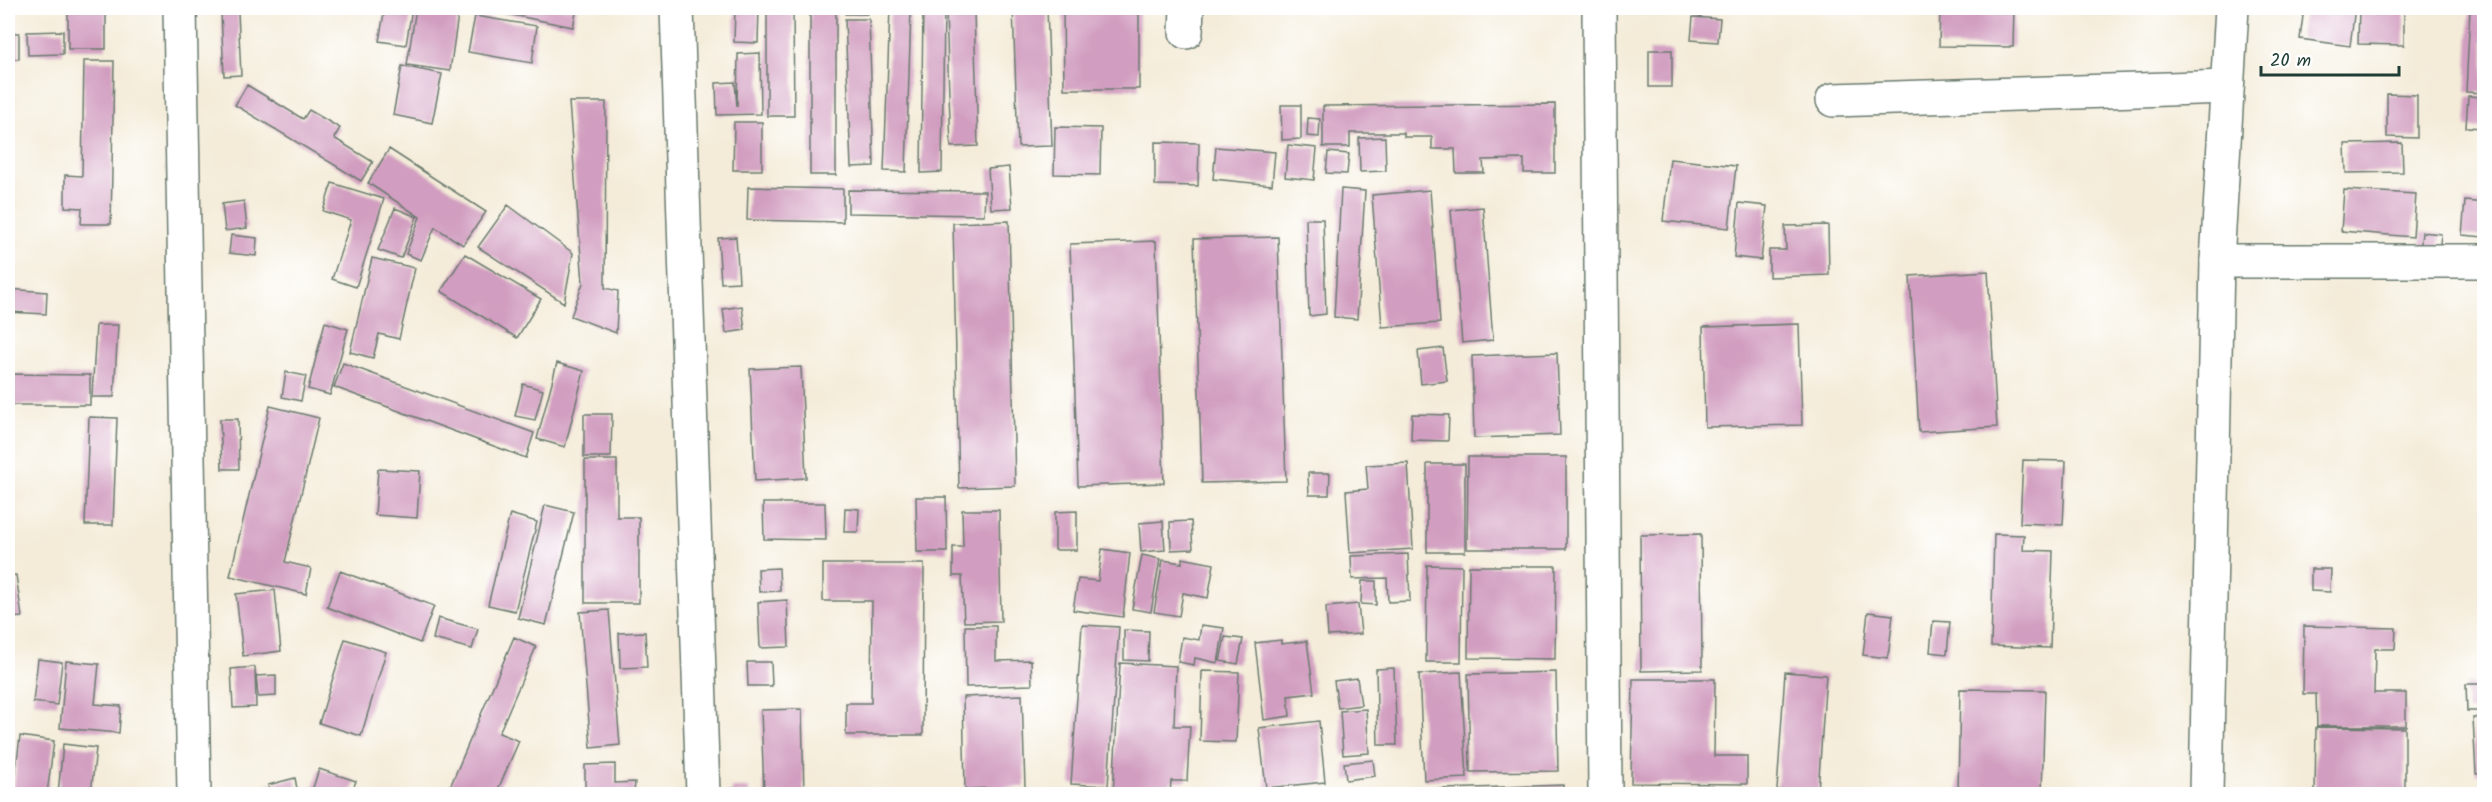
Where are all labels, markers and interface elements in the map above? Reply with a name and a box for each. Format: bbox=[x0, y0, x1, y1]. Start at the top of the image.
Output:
scale bar bbox=[2261, 39, 2399, 77]
text: 20 m bbox=[2270, 47, 2311, 76]

